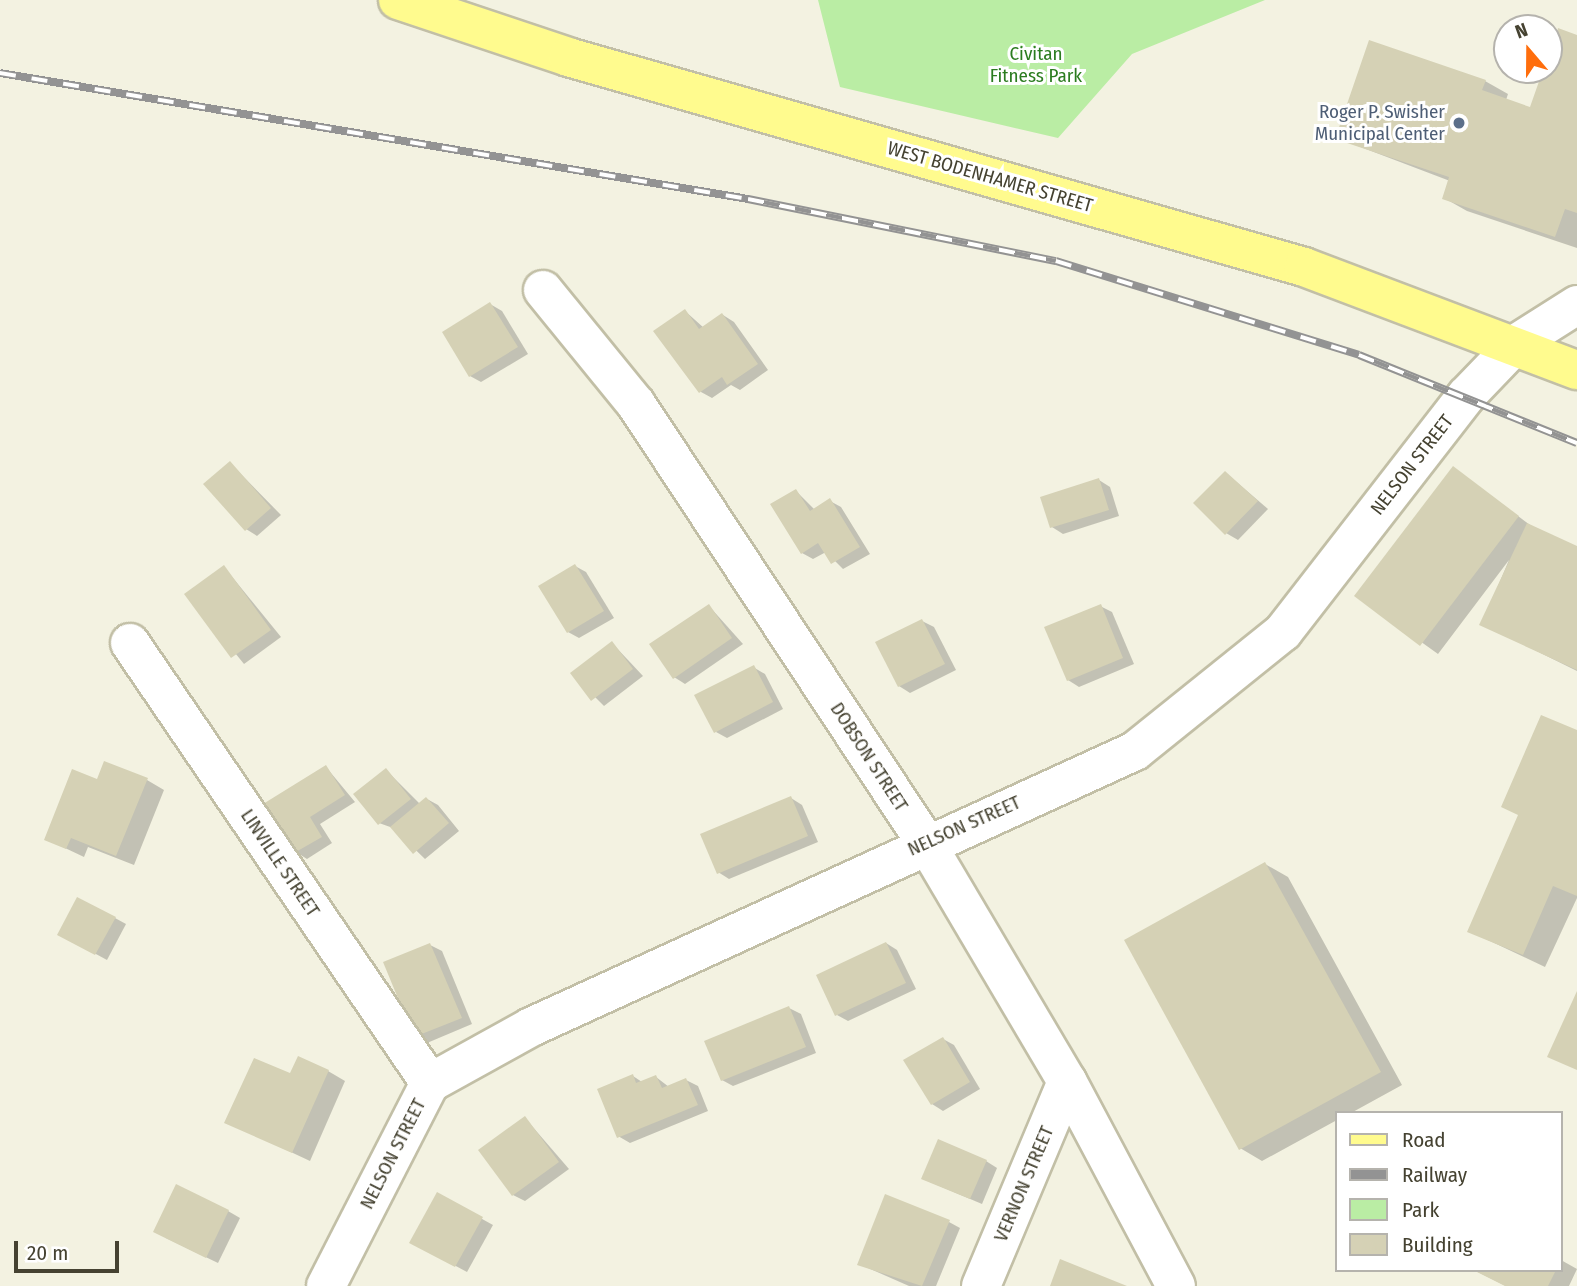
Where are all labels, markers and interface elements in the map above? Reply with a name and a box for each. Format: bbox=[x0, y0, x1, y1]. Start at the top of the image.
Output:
north arrow bbox=[1493, 14, 1563, 84]
text: N bbox=[1512, 18, 1531, 43]
park label: Civitan Fitness Park bbox=[990, 43, 1082, 87]
place label: Roger P. Swisher Municipal Center bbox=[1315, 101, 1445, 145]
marker: Roger P. Swisher Municipal Center bbox=[1451, 115, 1467, 131]
street label: WEST BODENHAMER STREET bbox=[885, 137, 1095, 217]
street label: NELSON STREET bbox=[1366, 410, 1458, 520]
street label: DOBSON STREET bbox=[825, 698, 913, 816]
street label: NELSON STREET bbox=[904, 791, 1024, 861]
street label: LINVILLE STREET bbox=[236, 805, 324, 921]
street label: NELSON STREET bbox=[355, 1095, 431, 1213]
legend bbox=[1336, 1111, 1563, 1272]
street label: VERNON STREET bbox=[989, 1123, 1059, 1245]
text: Road bbox=[1402, 1127, 1446, 1153]
text: Railway bbox=[1402, 1162, 1467, 1188]
text: Park bbox=[1402, 1197, 1439, 1223]
scale bar bbox=[18, 1226, 122, 1270]
text: Building bbox=[1402, 1232, 1473, 1258]
text: 20 m bbox=[27, 1240, 68, 1266]

